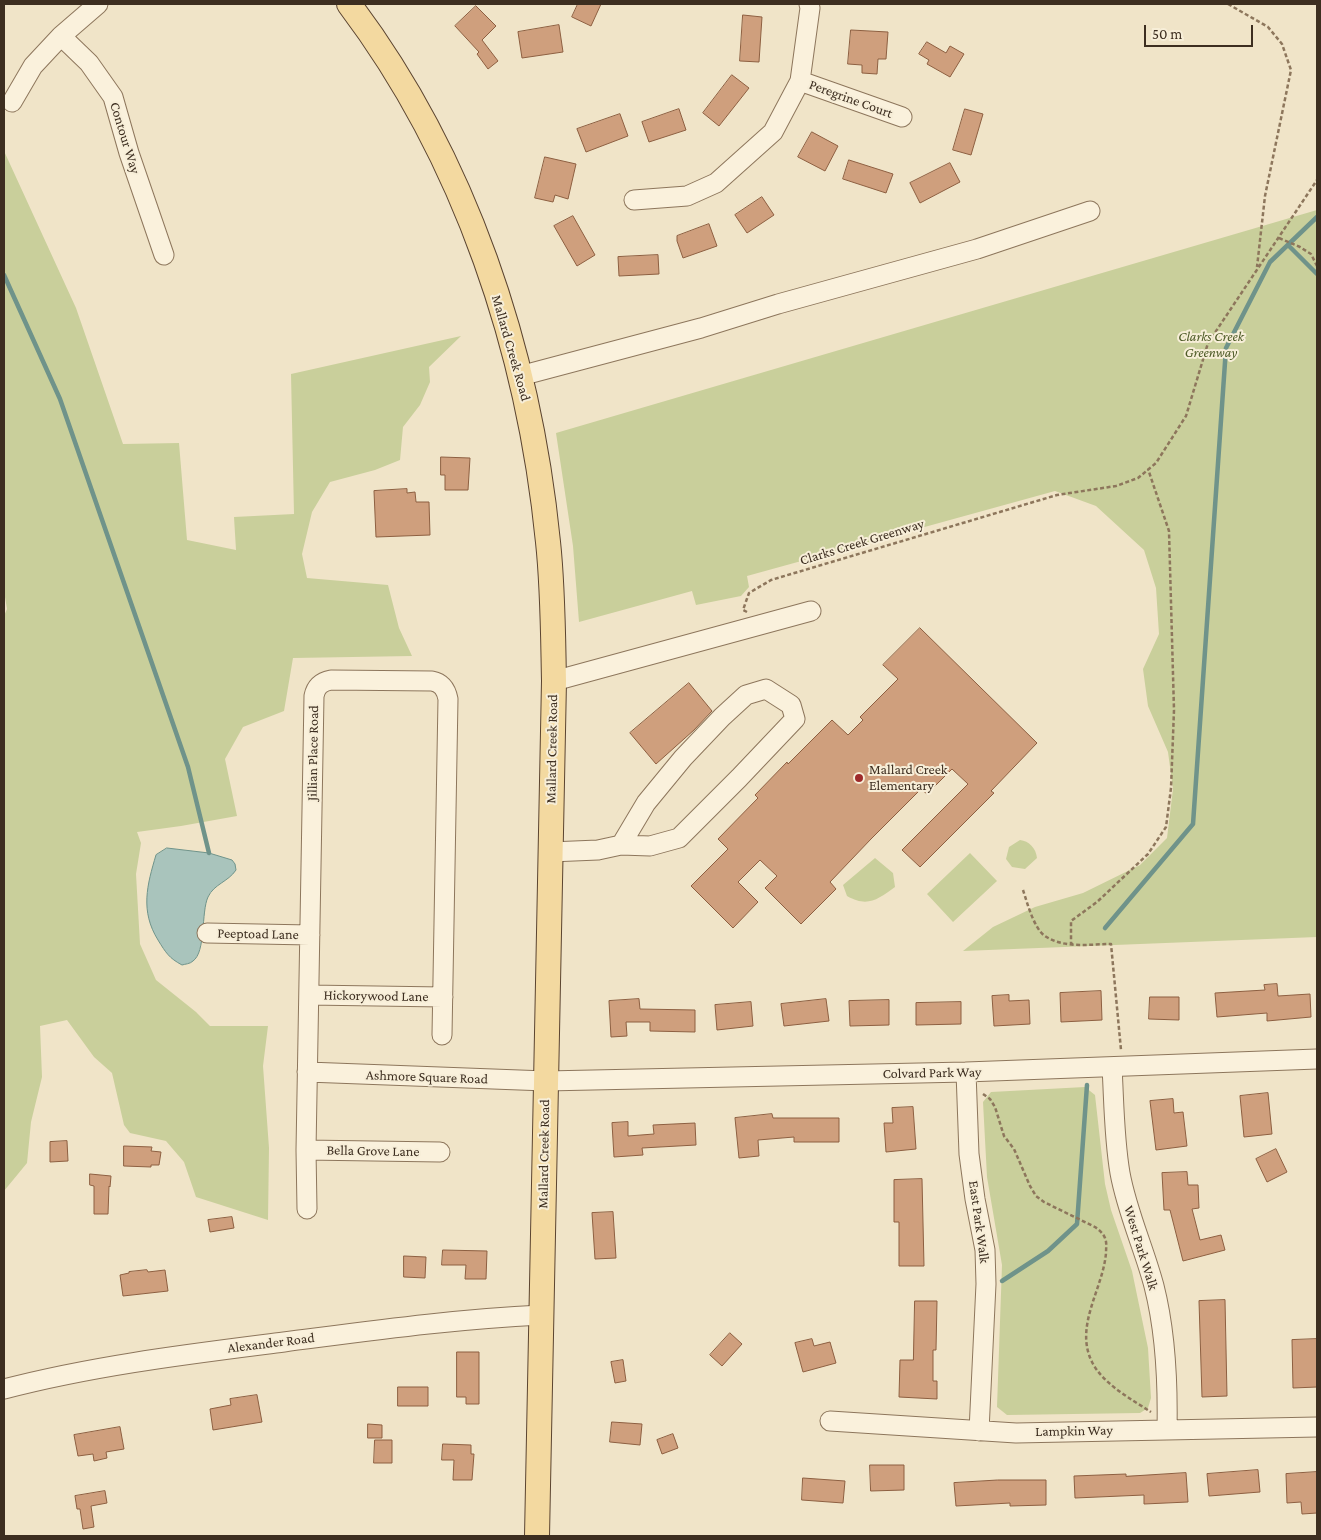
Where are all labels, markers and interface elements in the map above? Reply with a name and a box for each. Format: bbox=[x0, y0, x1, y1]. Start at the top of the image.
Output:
scale bar bbox=[1146, 15, 1255, 47]
text: 50 m bbox=[1152, 26, 1182, 42]
street label: Peregrine Court bbox=[807, 76, 895, 122]
street label: Contour Way bbox=[106, 100, 144, 176]
street label: Mallard Creek Road bbox=[488, 293, 534, 403]
park label: Clarks Creek Greenway bbox=[1178, 329, 1244, 362]
street label: Clarks Creek Greenway bbox=[798, 515, 926, 569]
street label: Mallard Creek Road bbox=[543, 694, 561, 804]
street label: Jillian Place Road bbox=[304, 705, 322, 801]
place label: Mallard Creek Elementary bbox=[869, 762, 948, 794]
marker: Mallard Creek Elementary bbox=[853, 772, 865, 784]
street label: Peeptoad Lane bbox=[217, 925, 299, 943]
street label: Hickorywood Lane bbox=[323, 987, 429, 1005]
street label: Colvard Park Way bbox=[882, 1064, 982, 1082]
street label: Ashmore Square Road bbox=[366, 1066, 488, 1088]
street label: Mallard Creek Road bbox=[535, 1099, 553, 1209]
street label: Bella Grove Lane bbox=[326, 1142, 420, 1160]
street label: East Park Walk bbox=[965, 1180, 993, 1264]
street label: West Park Walk bbox=[1120, 1204, 1162, 1292]
street label: Alexander Road bbox=[226, 1329, 316, 1357]
street label: Lampkin Way bbox=[1035, 1422, 1113, 1440]

